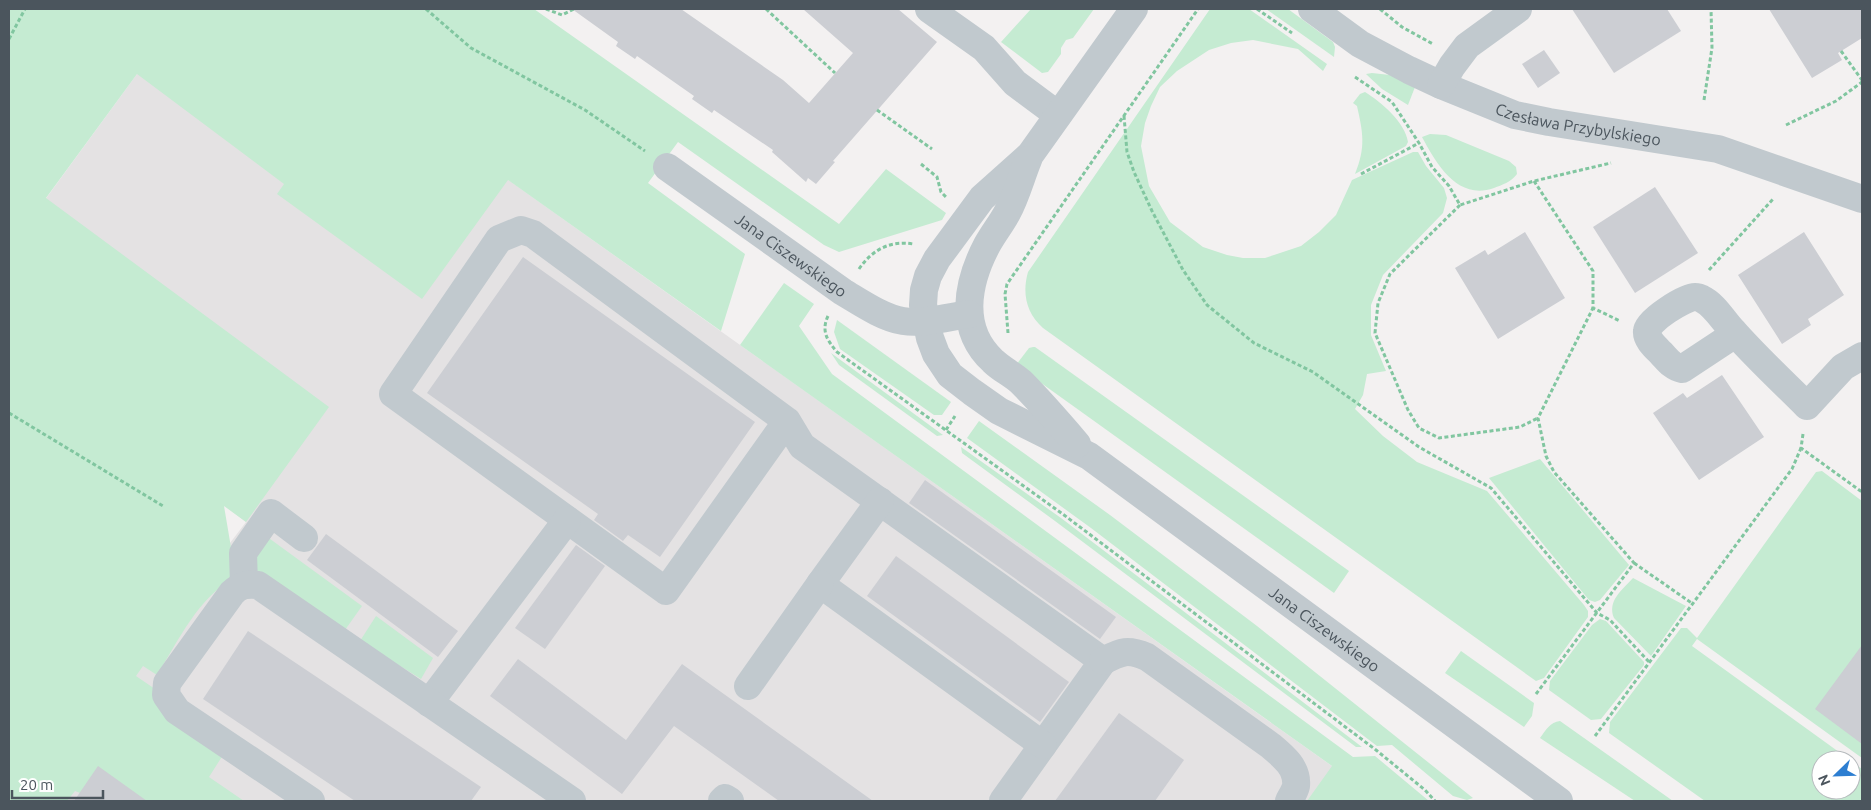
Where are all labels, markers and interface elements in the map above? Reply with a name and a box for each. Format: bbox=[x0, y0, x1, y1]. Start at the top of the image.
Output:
street label: Czesława Przybylskiego bbox=[1493, 99, 1662, 149]
street label: Jana Ciszewskiego bbox=[732, 209, 850, 301]
street label: Jana Ciszewskiego bbox=[1266, 582, 1383, 675]
north arrow bbox=[1811, 750, 1861, 800]
scale bar bbox=[12, 768, 104, 800]
text: N bbox=[1815, 772, 1833, 788]
text: 20 m bbox=[20, 776, 53, 793]

